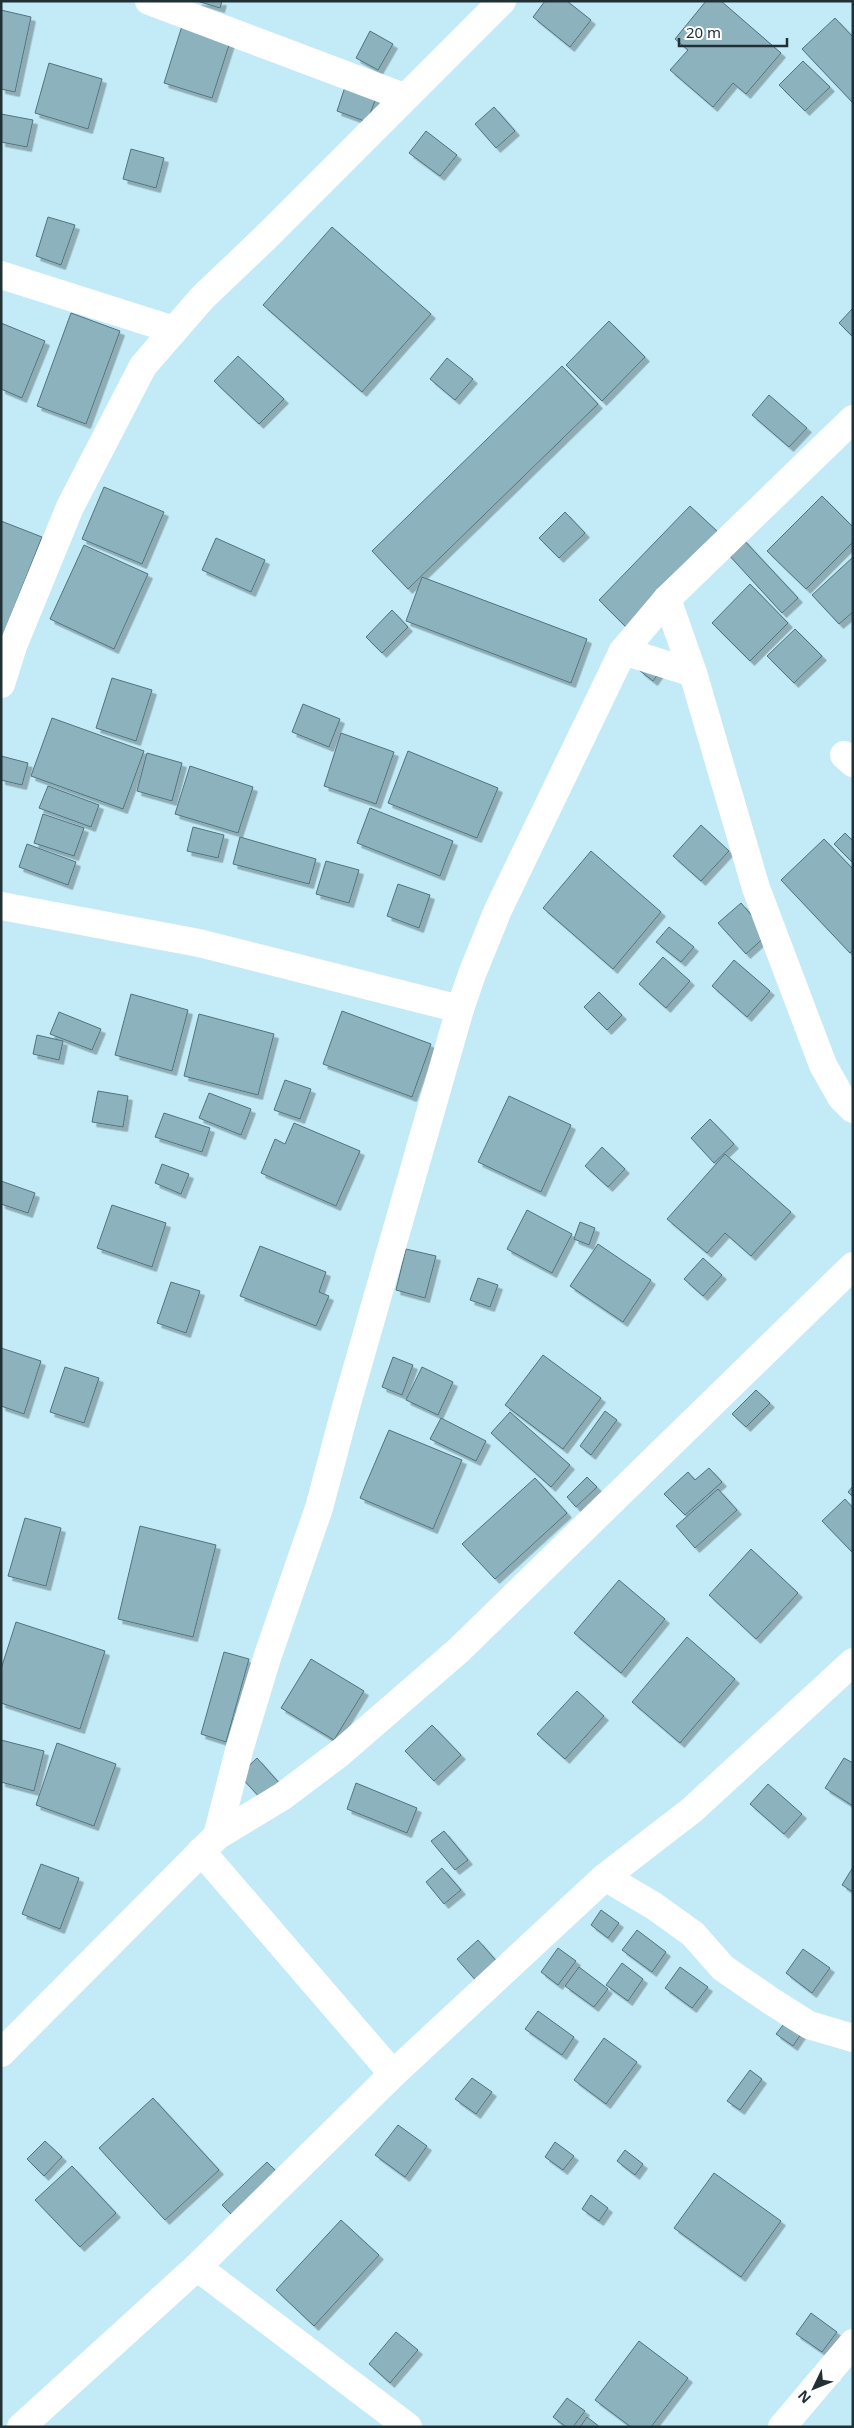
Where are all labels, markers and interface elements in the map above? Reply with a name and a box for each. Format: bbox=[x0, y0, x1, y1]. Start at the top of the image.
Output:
scale bar bbox=[679, 15, 786, 47]
text: 20 m bbox=[686, 22, 721, 42]
north arrow bbox=[789, 2363, 839, 2413]
text: N bbox=[793, 2387, 815, 2408]

